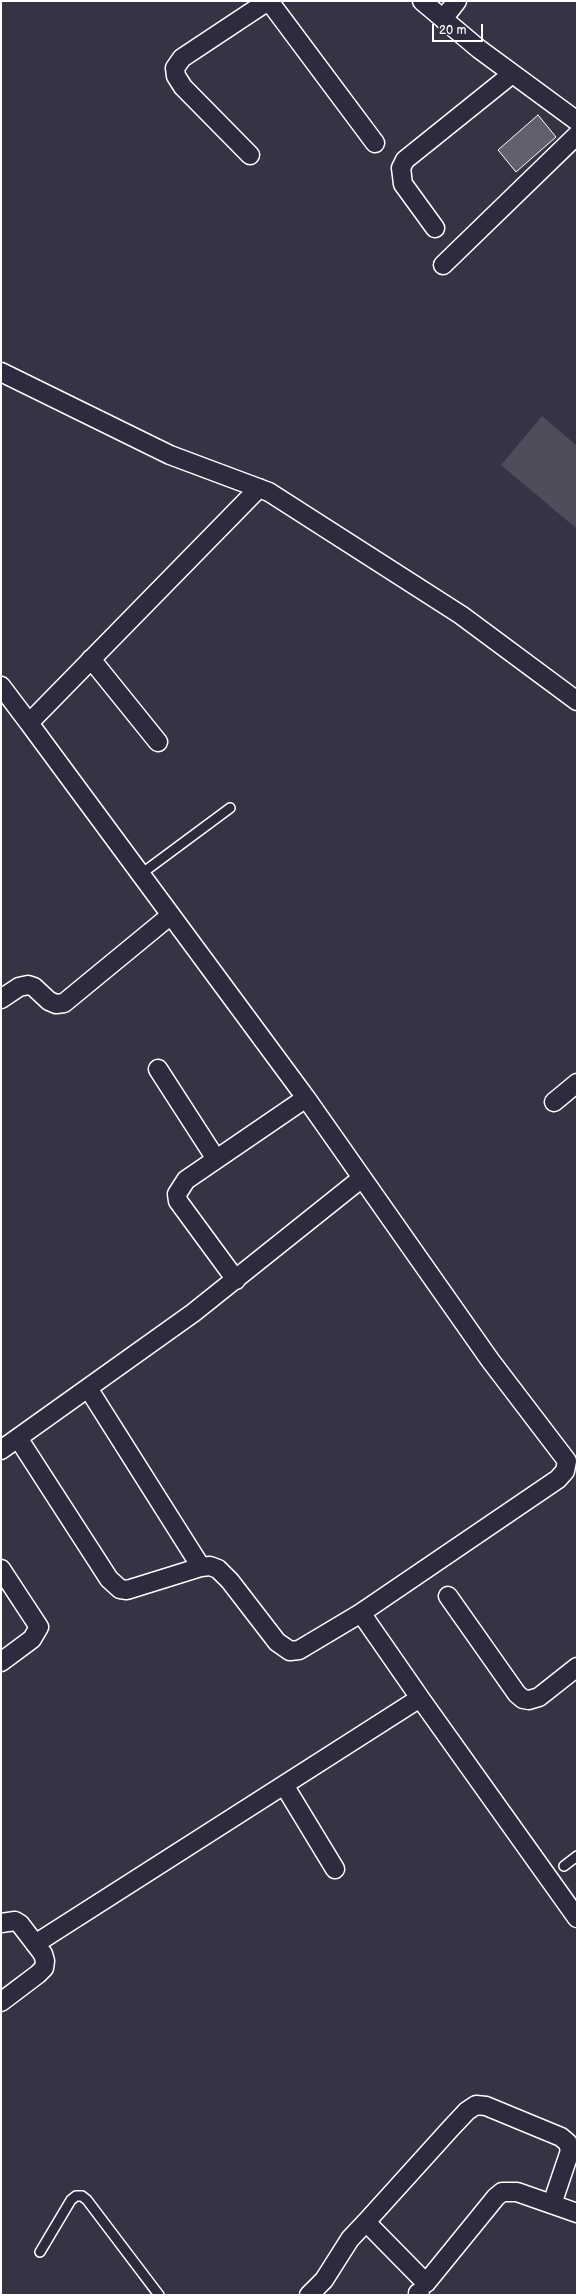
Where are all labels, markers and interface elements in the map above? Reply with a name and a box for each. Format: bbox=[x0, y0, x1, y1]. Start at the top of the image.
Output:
scale bar bbox=[434, 16, 485, 42]
text: 20 m bbox=[439, 23, 466, 38]

